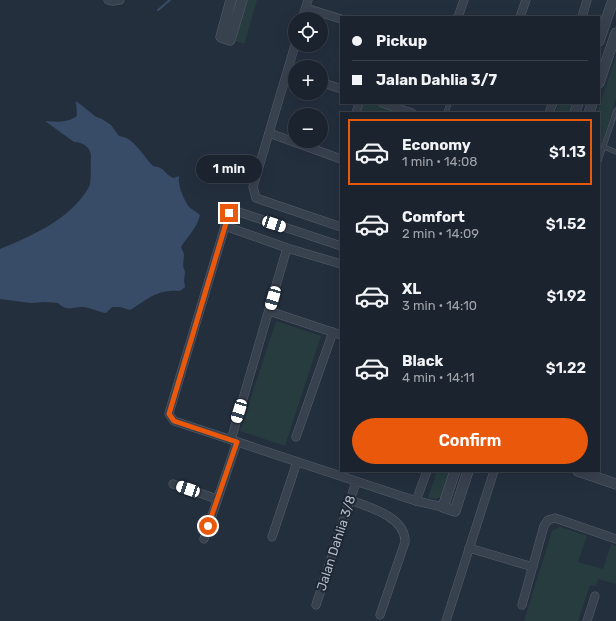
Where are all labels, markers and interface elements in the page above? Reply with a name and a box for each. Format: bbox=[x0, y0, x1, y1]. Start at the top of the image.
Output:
map controls bbox=[288, 12, 328, 148]
button: locate bbox=[288, 12, 328, 52]
text: Pickup bbox=[376, 32, 427, 50]
button: + bbox=[288, 60, 328, 100]
text: Jalan Dahlia 3/7 bbox=[376, 71, 497, 89]
button: − bbox=[288, 108, 328, 148]
icon: car bbox=[354, 134, 390, 170]
text: Economy bbox=[402, 136, 471, 154]
text: $1.13 bbox=[549, 143, 586, 161]
text: 1 min · 14:08 bbox=[402, 154, 477, 169]
callout: 1 min bbox=[196, 155, 262, 183]
text: 1 min bbox=[213, 161, 245, 176]
route end bbox=[220, 204, 238, 222]
icon: car bbox=[354, 206, 390, 242]
text: Comfort bbox=[402, 208, 465, 226]
car bbox=[261, 215, 287, 233]
text: $1.52 bbox=[546, 215, 586, 233]
text: 2 min · 14:09 bbox=[402, 226, 479, 241]
icon: car bbox=[354, 278, 390, 314]
text: XL bbox=[402, 280, 421, 298]
car bbox=[264, 285, 282, 311]
text: $1.92 bbox=[547, 287, 586, 305]
text: 3 min · 14:10 bbox=[402, 298, 477, 313]
icon: car bbox=[354, 350, 390, 386]
text: Black bbox=[402, 352, 443, 370]
text: $1.22 bbox=[546, 359, 586, 377]
text: 4 min · 14:11 bbox=[402, 370, 475, 385]
car bbox=[230, 398, 248, 424]
button: Confirm bbox=[352, 418, 588, 464]
car bbox=[175, 479, 201, 499]
street label: Jalan Dahlia 3/8 bbox=[313, 493, 359, 593]
route start bbox=[199, 517, 217, 535]

